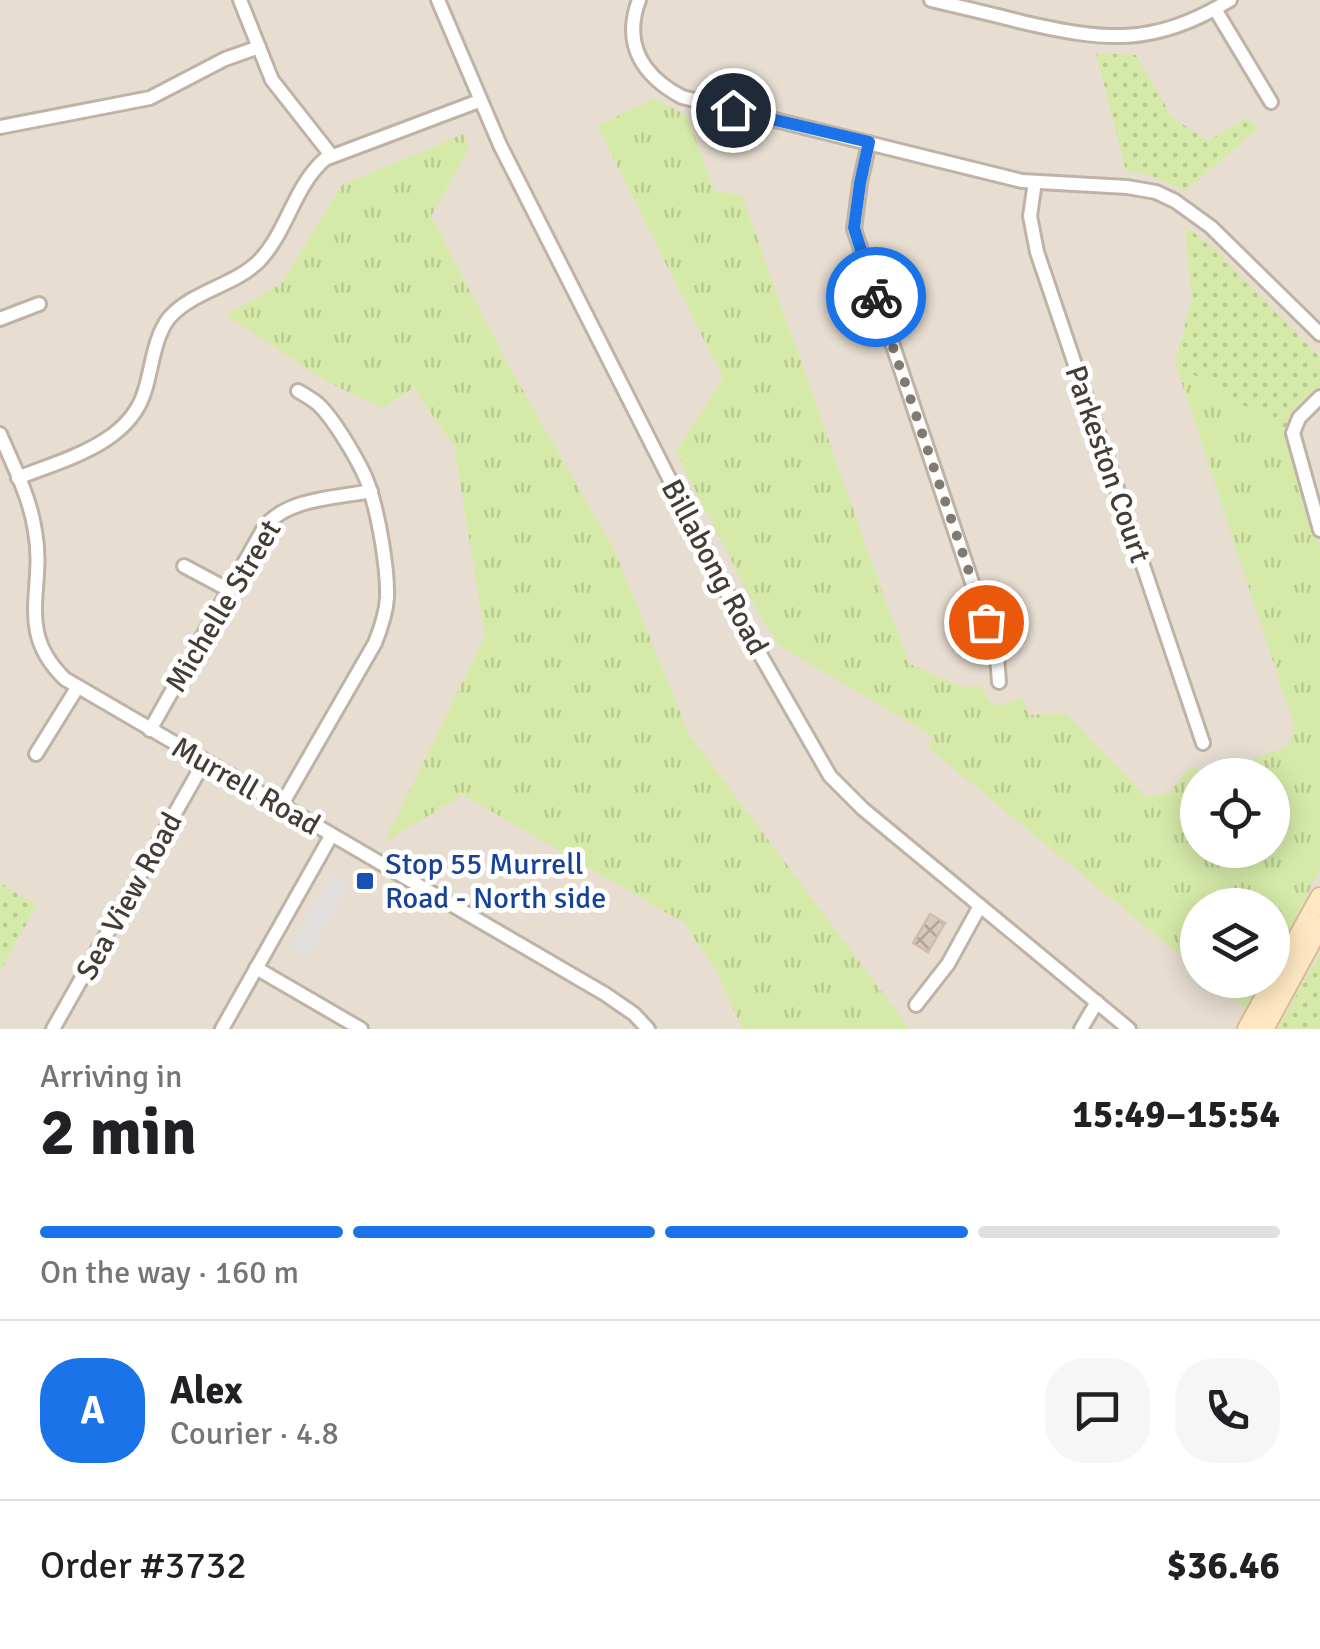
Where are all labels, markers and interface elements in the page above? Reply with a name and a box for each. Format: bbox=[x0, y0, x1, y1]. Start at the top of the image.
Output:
pin bbox=[691, 68, 776, 153]
icon: home bbox=[706, 83, 761, 138]
courier bbox=[826, 247, 926, 347]
icon: bike bbox=[849, 270, 904, 325]
street label: Parkeston Court bbox=[1056, 361, 1159, 568]
street label: Billabong Road bbox=[653, 473, 776, 661]
street label: Michelle Street bbox=[157, 513, 289, 699]
pin bbox=[944, 580, 1029, 665]
icon: bag bbox=[959, 595, 1014, 650]
street label: Murrell Road bbox=[165, 729, 327, 844]
map controls bbox=[1180, 758, 1290, 998]
button: locate bbox=[1180, 758, 1290, 868]
street label: Sea View Road bbox=[68, 806, 191, 987]
place label: Stop 55 Murrell Road - North side bbox=[385, 846, 606, 917]
marker: Stop 55 Murrell Road - North side bbox=[354, 870, 376, 892]
button: layers bbox=[1180, 888, 1290, 998]
text: Arriving in bbox=[40, 1057, 182, 1096]
text: 15:49–15:54 bbox=[1072, 1091, 1280, 1138]
text: 2 min bbox=[40, 1093, 197, 1173]
text: On the way · 160 m bbox=[40, 1253, 299, 1292]
button: chat bbox=[1045, 1358, 1150, 1463]
button: phone bbox=[1175, 1358, 1280, 1463]
text: Alex bbox=[170, 1367, 243, 1414]
text: A bbox=[80, 1387, 105, 1434]
text: Courier · 4.8 bbox=[170, 1414, 339, 1453]
text: Order #3732 bbox=[40, 1542, 247, 1589]
text: $36.46 bbox=[1167, 1542, 1280, 1589]

